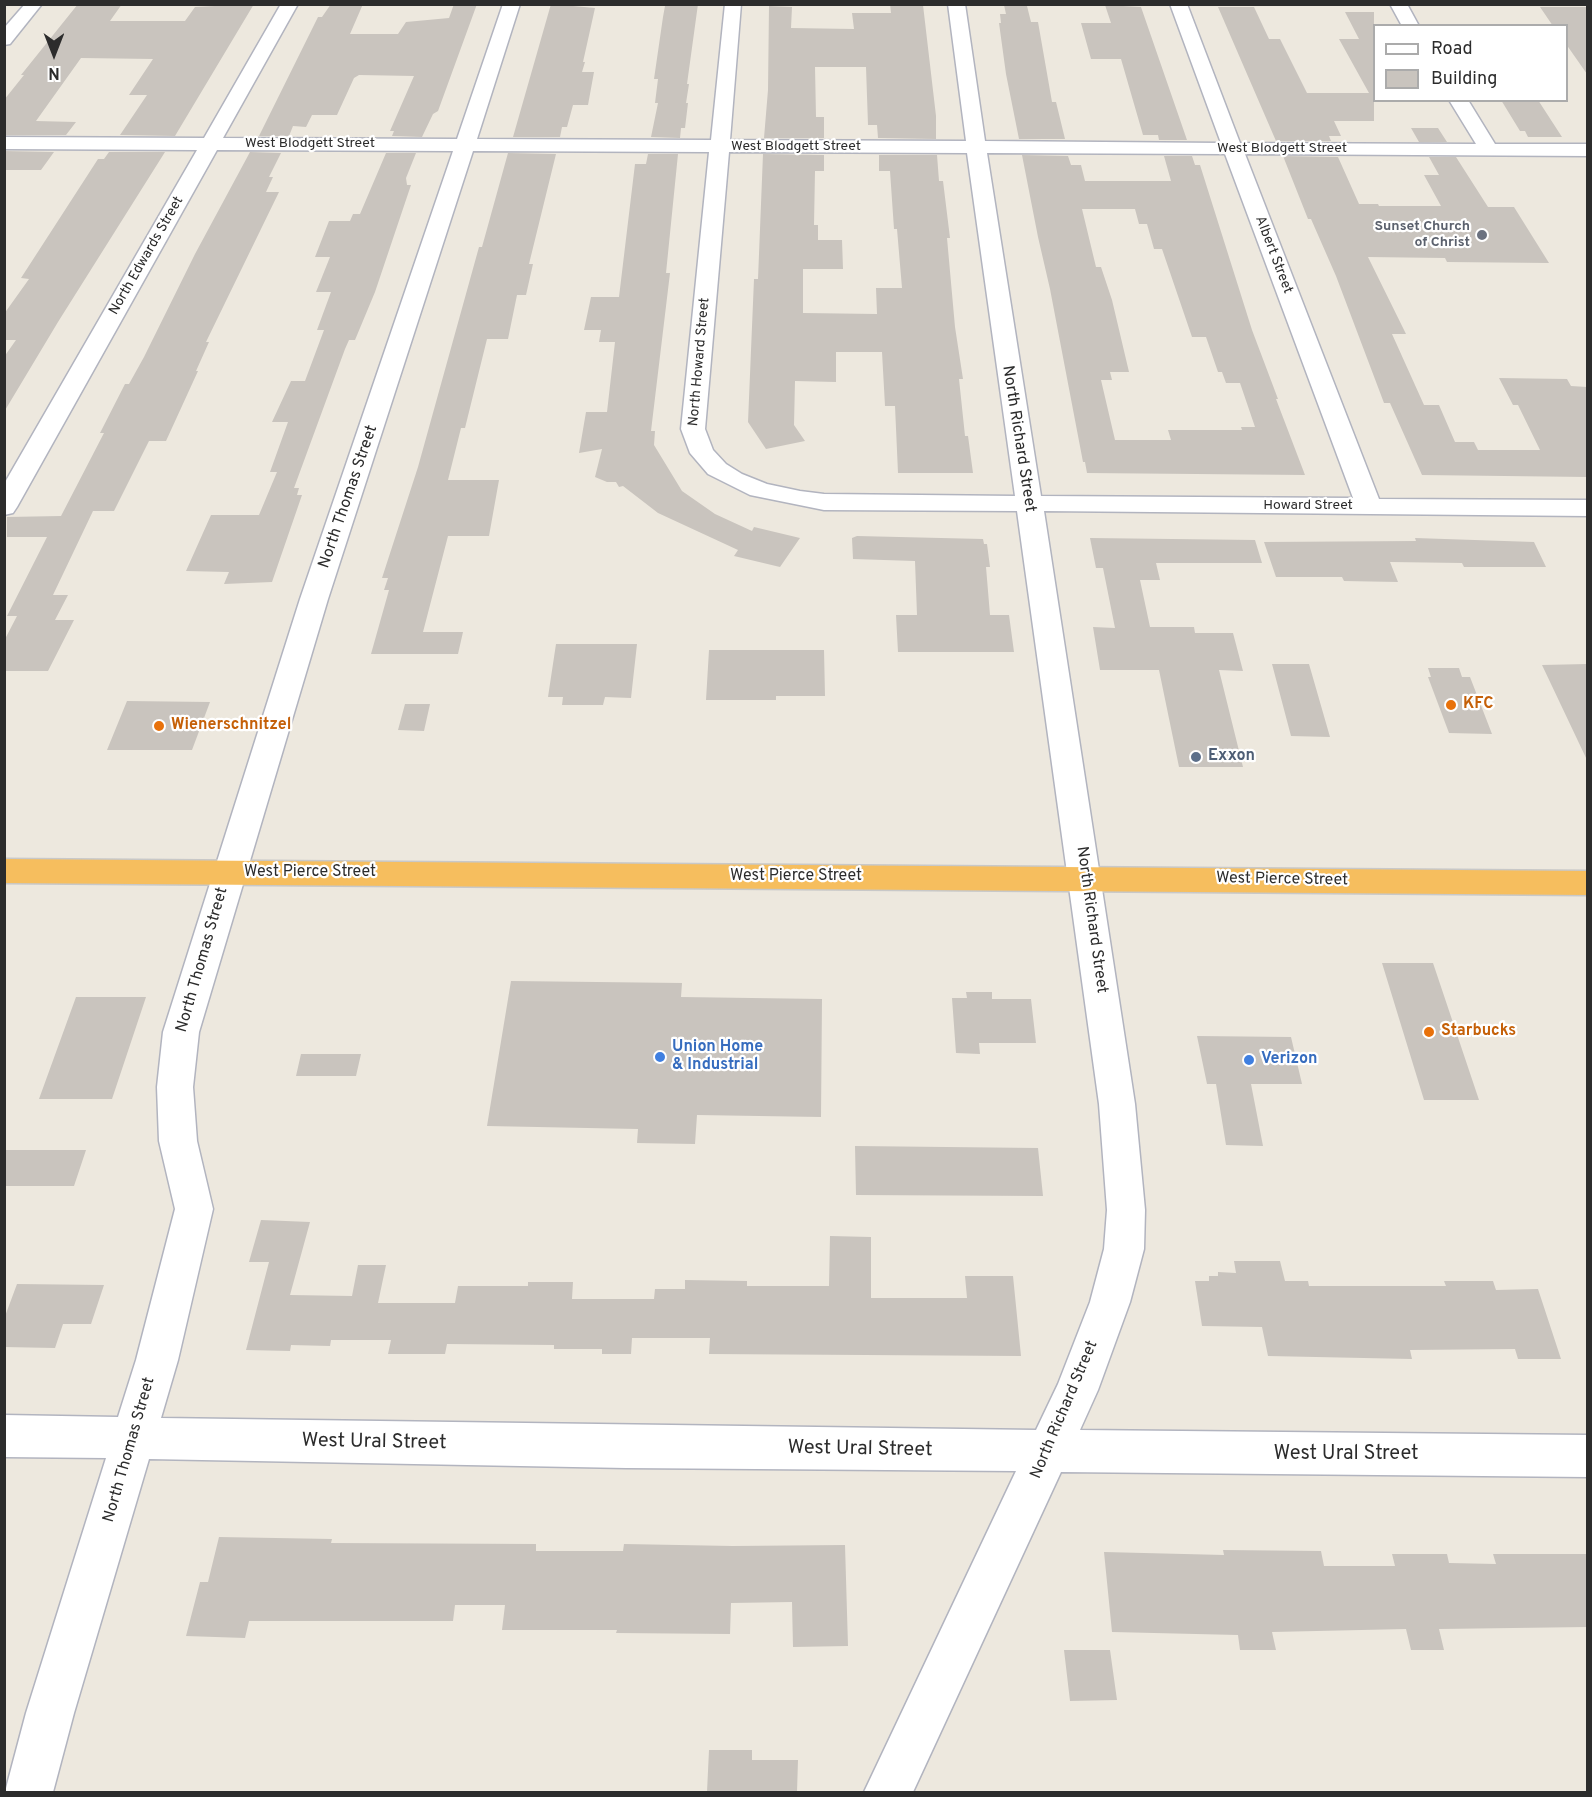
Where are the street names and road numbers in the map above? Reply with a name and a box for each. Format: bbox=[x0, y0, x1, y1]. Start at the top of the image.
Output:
street label: West Blodgett Street bbox=[245, 136, 375, 152]
street label: West Blodgett Street bbox=[731, 139, 861, 155]
street label: West Blodgett Street bbox=[1217, 141, 1347, 157]
street label: North Edwards Street bbox=[106, 194, 188, 318]
street label: Albert Street bbox=[1251, 214, 1295, 296]
street label: North Howard Street bbox=[686, 297, 714, 427]
street label: North Richard Street bbox=[997, 364, 1039, 514]
street label: North Thomas Street bbox=[316, 423, 382, 571]
street label: Howard Street bbox=[1263, 498, 1353, 514]
street label: North Richard Street bbox=[1071, 845, 1111, 995]
street label: West Pierce Street bbox=[244, 863, 376, 883]
street label: West Pierce Street bbox=[730, 867, 862, 887]
street label: West Pierce Street bbox=[1216, 869, 1348, 891]
street label: North Thomas Street bbox=[173, 885, 233, 1035]
street label: North Richard Street bbox=[1027, 1338, 1103, 1482]
street label: North Thomas Street bbox=[100, 1375, 160, 1525]
street label: West Ural Street bbox=[301, 1430, 447, 1456]
street label: West Ural Street bbox=[787, 1437, 933, 1463]
street label: West Ural Street bbox=[1273, 1443, 1419, 1467]

